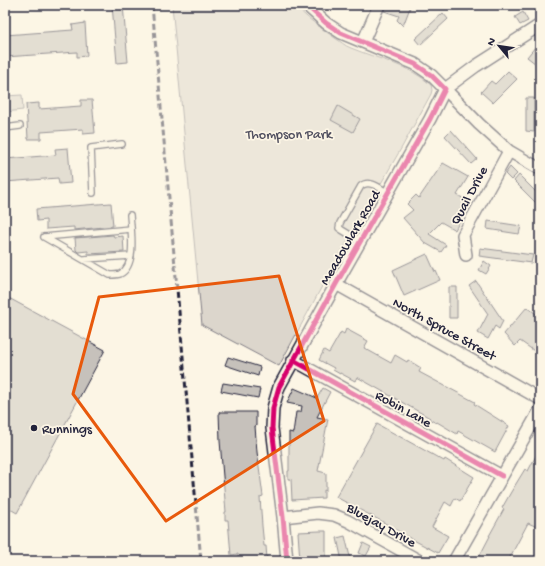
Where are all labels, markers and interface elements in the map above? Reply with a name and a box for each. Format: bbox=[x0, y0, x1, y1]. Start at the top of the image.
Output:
north arrow bbox=[479, 26, 519, 66]
text: N bbox=[485, 36, 499, 48]
park label: Thompson Park bbox=[245, 127, 334, 144]
street label: Quail Drive bbox=[448, 163, 493, 228]
street label: Meadowlark Road bbox=[317, 186, 386, 289]
street label: North Spruce Street bbox=[389, 295, 500, 366]
street label: Robin Lane bbox=[372, 388, 435, 433]
place label: Runnings bbox=[42, 422, 93, 439]
marker: Runnings bbox=[29, 423, 39, 433]
street label: Bluejay Drive bbox=[342, 500, 419, 553]

